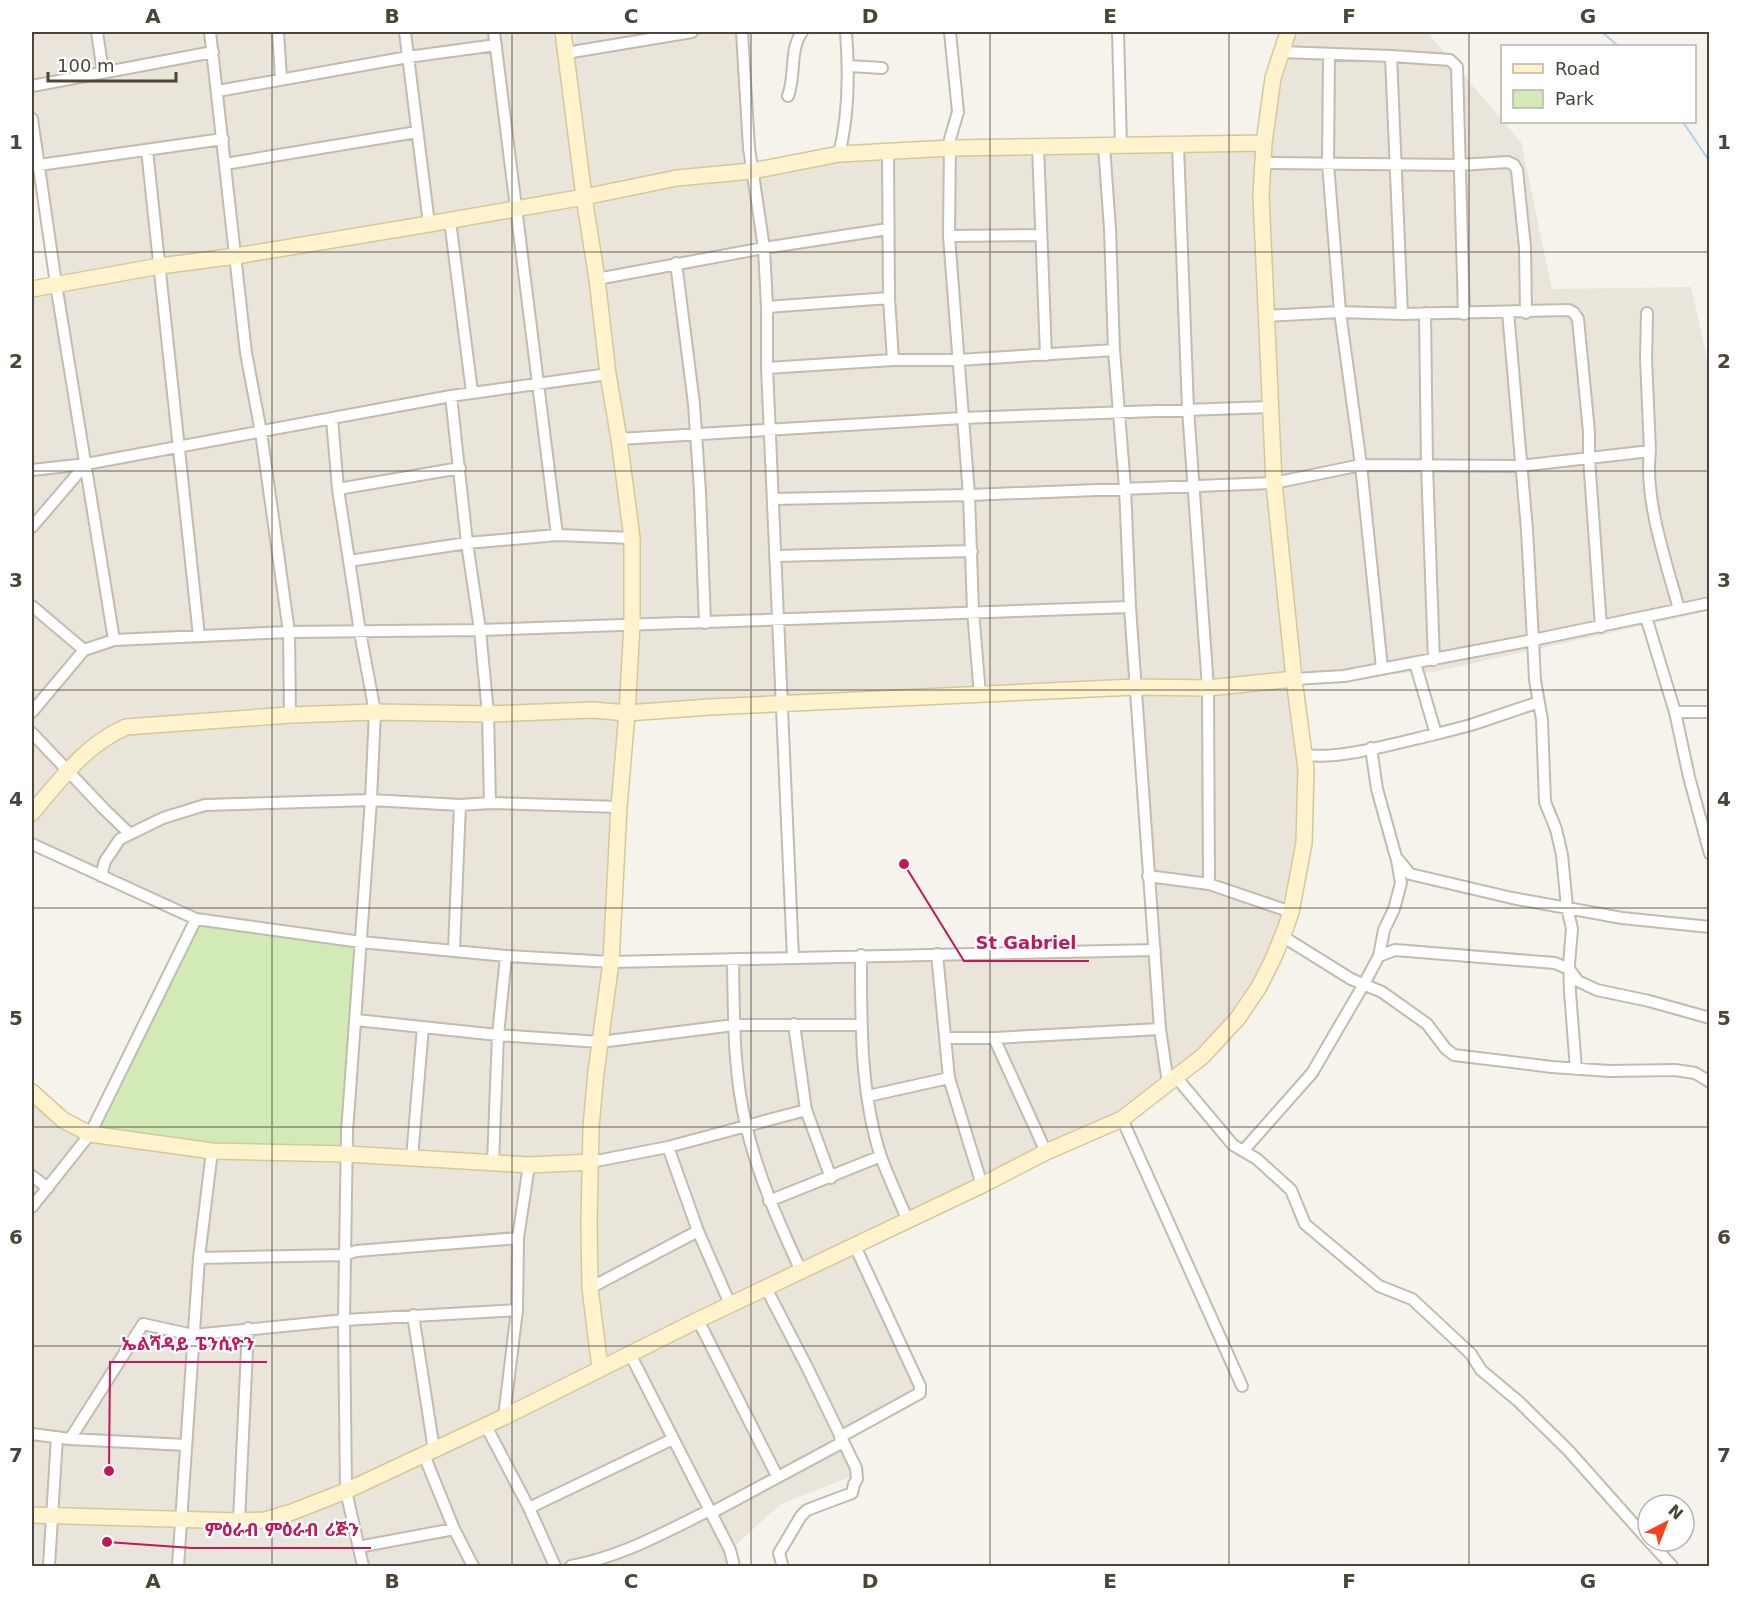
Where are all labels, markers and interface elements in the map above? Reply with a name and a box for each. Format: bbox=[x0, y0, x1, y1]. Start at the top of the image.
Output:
text: A bbox=[145, 4, 161, 28]
text: B bbox=[384, 4, 400, 28]
text: C bbox=[624, 4, 638, 28]
text: D bbox=[862, 4, 878, 28]
text: E bbox=[1103, 4, 1117, 28]
text: F bbox=[1342, 4, 1356, 28]
text: G bbox=[1580, 4, 1596, 28]
scale bar bbox=[48, 45, 176, 83]
legend bbox=[1501, 45, 1696, 123]
text: 100 m bbox=[57, 55, 115, 76]
text: Road bbox=[1555, 58, 1600, 79]
text: Park bbox=[1555, 88, 1594, 109]
text: 1 bbox=[9, 130, 23, 154]
text: 1 bbox=[1717, 130, 1731, 154]
text: 2 bbox=[9, 349, 23, 373]
text: 2 bbox=[1717, 349, 1731, 373]
text: 3 bbox=[9, 568, 23, 592]
text: 3 bbox=[1717, 568, 1731, 592]
text: 4 bbox=[9, 787, 23, 811]
text: 4 bbox=[1717, 787, 1731, 811]
callout: St Gabriel bbox=[964, 925, 1089, 961]
text: St Gabriel bbox=[975, 932, 1077, 953]
text: 5 bbox=[9, 1006, 23, 1030]
text: 5 bbox=[1717, 1006, 1731, 1030]
text: 6 bbox=[9, 1225, 23, 1249]
text: 6 bbox=[1717, 1225, 1731, 1249]
callout: ኤልሻዳይ ፔንሲዮን bbox=[110, 1326, 267, 1362]
text: ኤልሻዳይ ፔንሲዮን bbox=[122, 1333, 255, 1354]
text: 7 bbox=[9, 1443, 23, 1467]
text: 7 bbox=[1717, 1443, 1731, 1467]
north arrow bbox=[1636, 1493, 1696, 1553]
text: N bbox=[1664, 1501, 1687, 1524]
callout: ምዕራብ ምዕራብ ሪጅን bbox=[192, 1512, 371, 1548]
text: ምዕራብ ምዕራብ ሪጅን bbox=[205, 1519, 360, 1540]
text: A bbox=[145, 1569, 161, 1593]
text: B bbox=[384, 1569, 400, 1593]
text: C bbox=[624, 1569, 638, 1593]
text: D bbox=[862, 1569, 878, 1593]
text: E bbox=[1103, 1569, 1117, 1593]
text: F bbox=[1342, 1569, 1356, 1593]
text: G bbox=[1580, 1569, 1596, 1593]

